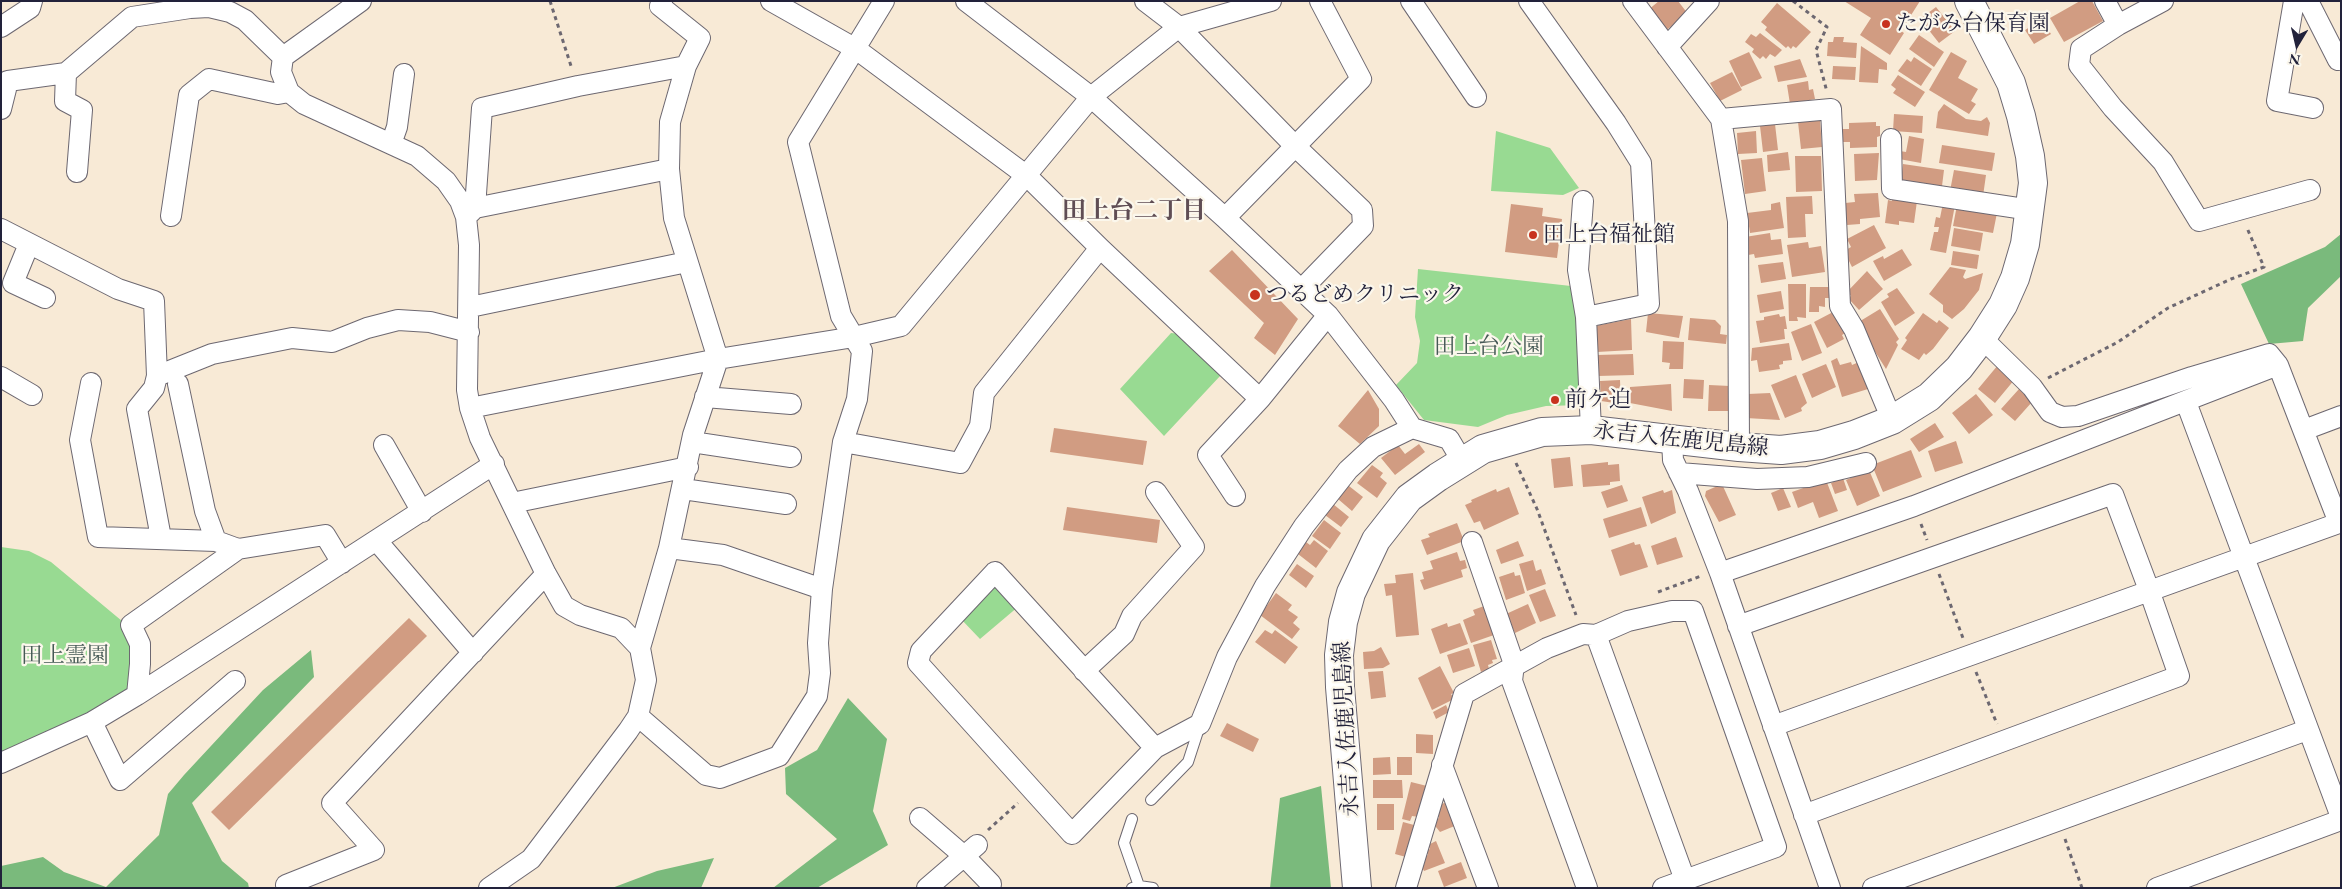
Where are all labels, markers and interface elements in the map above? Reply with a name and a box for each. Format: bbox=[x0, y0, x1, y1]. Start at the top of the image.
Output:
place label: たがみ台保育園 bbox=[1896, 11, 2050, 37]
marker: たがみ台保育園 bbox=[1880, 18, 1892, 30]
north arrow bbox=[2272, 20, 2322, 70]
text: N bbox=[2288, 50, 2302, 70]
district label: 田上台二丁目 bbox=[1062, 197, 1206, 225]
place label: 田上台福祉館 bbox=[1543, 222, 1675, 248]
marker: 田上台福祉館 bbox=[1527, 229, 1539, 241]
place label: つるどめクリニック bbox=[1266, 282, 1464, 308]
marker: つるどめクリニック bbox=[1248, 288, 1262, 302]
park label: 田上台公園 bbox=[1434, 334, 1544, 360]
place label: 前ケ迫 bbox=[1565, 387, 1631, 413]
marker: 前ケ迫 bbox=[1549, 394, 1561, 406]
street label: 永吉入佐鹿児島線 bbox=[1592, 418, 1770, 462]
street label: 永吉入佐鹿児島線 bbox=[1329, 640, 1365, 818]
park label: 田上霊園 bbox=[21, 643, 109, 669]

